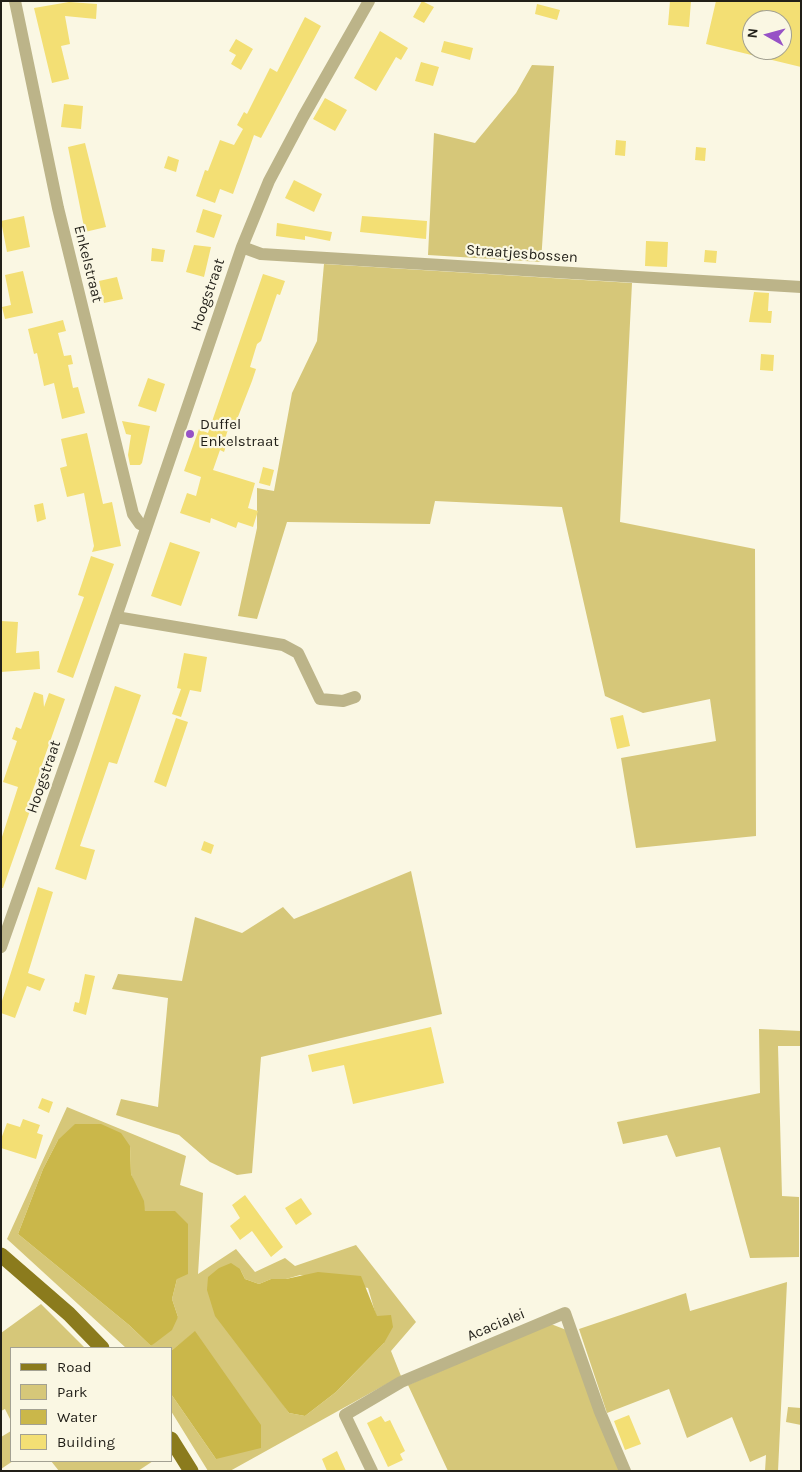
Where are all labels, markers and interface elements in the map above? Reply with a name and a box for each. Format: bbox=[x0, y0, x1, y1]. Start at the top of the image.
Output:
north arrow bbox=[742, 10, 792, 60]
text: N bbox=[744, 27, 762, 39]
street label: Enkelstraat bbox=[70, 224, 106, 304]
street label: Straatjesbossen bbox=[465, 241, 579, 267]
street label: Hoogstraat bbox=[187, 256, 229, 334]
place label: Duffel Enkelstraat bbox=[200, 416, 279, 451]
marker: Duffel Enkelstraat bbox=[184, 428, 196, 440]
street label: Hoogstraat bbox=[23, 738, 65, 816]
street label: Acacialei bbox=[464, 1305, 528, 1345]
legend bbox=[10, 1347, 172, 1462]
text: Road bbox=[57, 1358, 92, 1376]
text: Park bbox=[57, 1383, 87, 1401]
text: Water bbox=[57, 1408, 97, 1426]
text: Building bbox=[57, 1433, 115, 1451]

